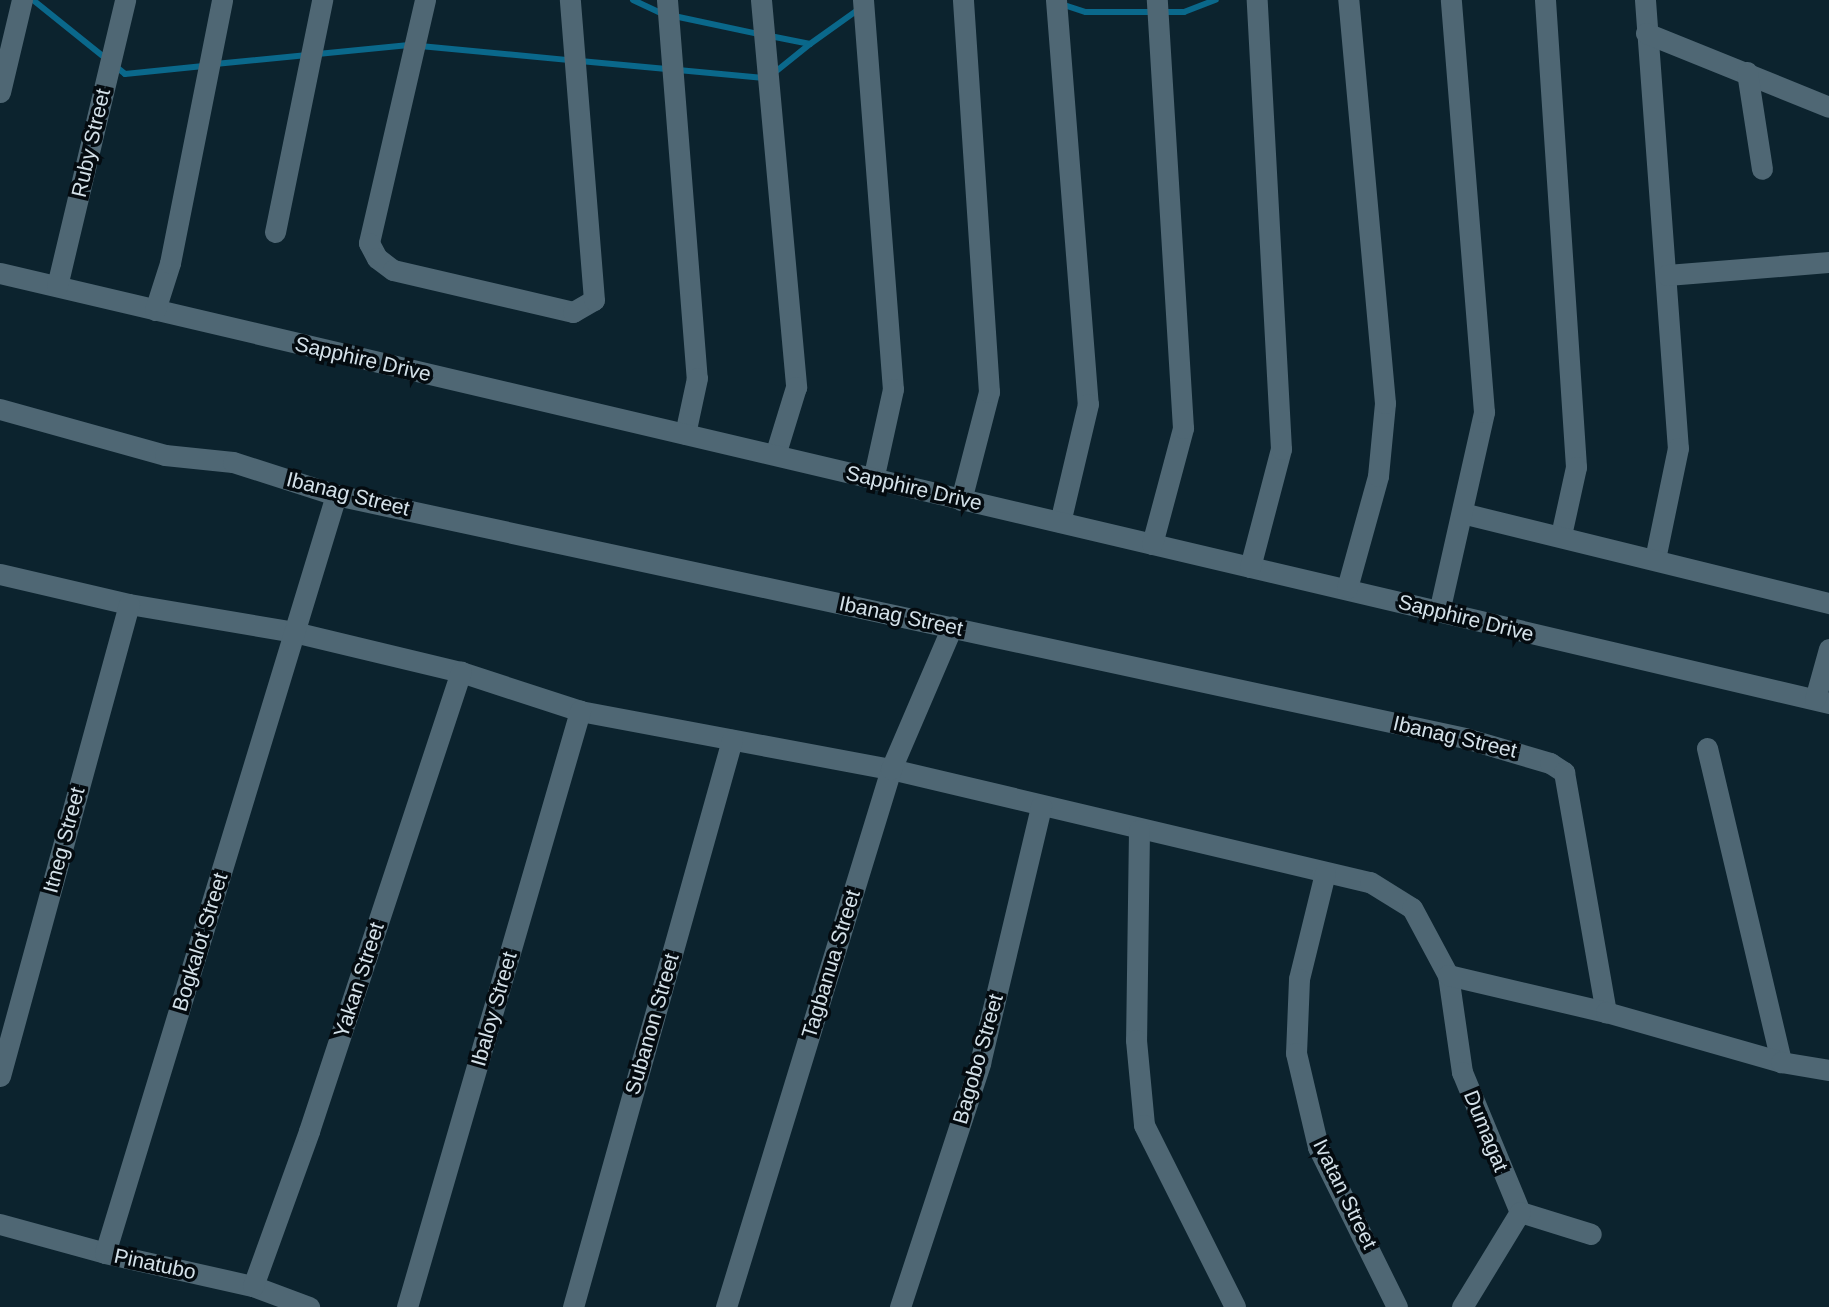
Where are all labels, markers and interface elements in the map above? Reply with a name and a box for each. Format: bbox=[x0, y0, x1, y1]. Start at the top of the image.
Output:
street label: Ruby Street bbox=[66, 86, 116, 200]
street label: Sapphire Drive bbox=[292, 331, 434, 387]
street label: Sapphire Drive bbox=[843, 460, 985, 516]
street label: Ibanag Street bbox=[284, 467, 412, 521]
street label: Sapphire Drive bbox=[1396, 589, 1536, 647]
street label: Ibanag Street bbox=[837, 591, 965, 641]
street label: Ibanag Street bbox=[1391, 711, 1519, 763]
street label: Itneg Street bbox=[38, 784, 90, 896]
street label: Bogkalot Street bbox=[167, 870, 233, 1014]
street label: Tagbanua Street bbox=[796, 887, 866, 1041]
street label: Yakan Street bbox=[328, 919, 390, 1041]
street label: Ibaloy Street bbox=[466, 949, 522, 1069]
street label: Subanon Street bbox=[620, 950, 684, 1098]
street label: Bagobo Street bbox=[947, 991, 1009, 1127]
street label: Dumagat bbox=[1458, 1087, 1514, 1175]
street label: Ivatan Street bbox=[1308, 1135, 1382, 1253]
street label: Pinatubo bbox=[112, 1243, 198, 1285]

